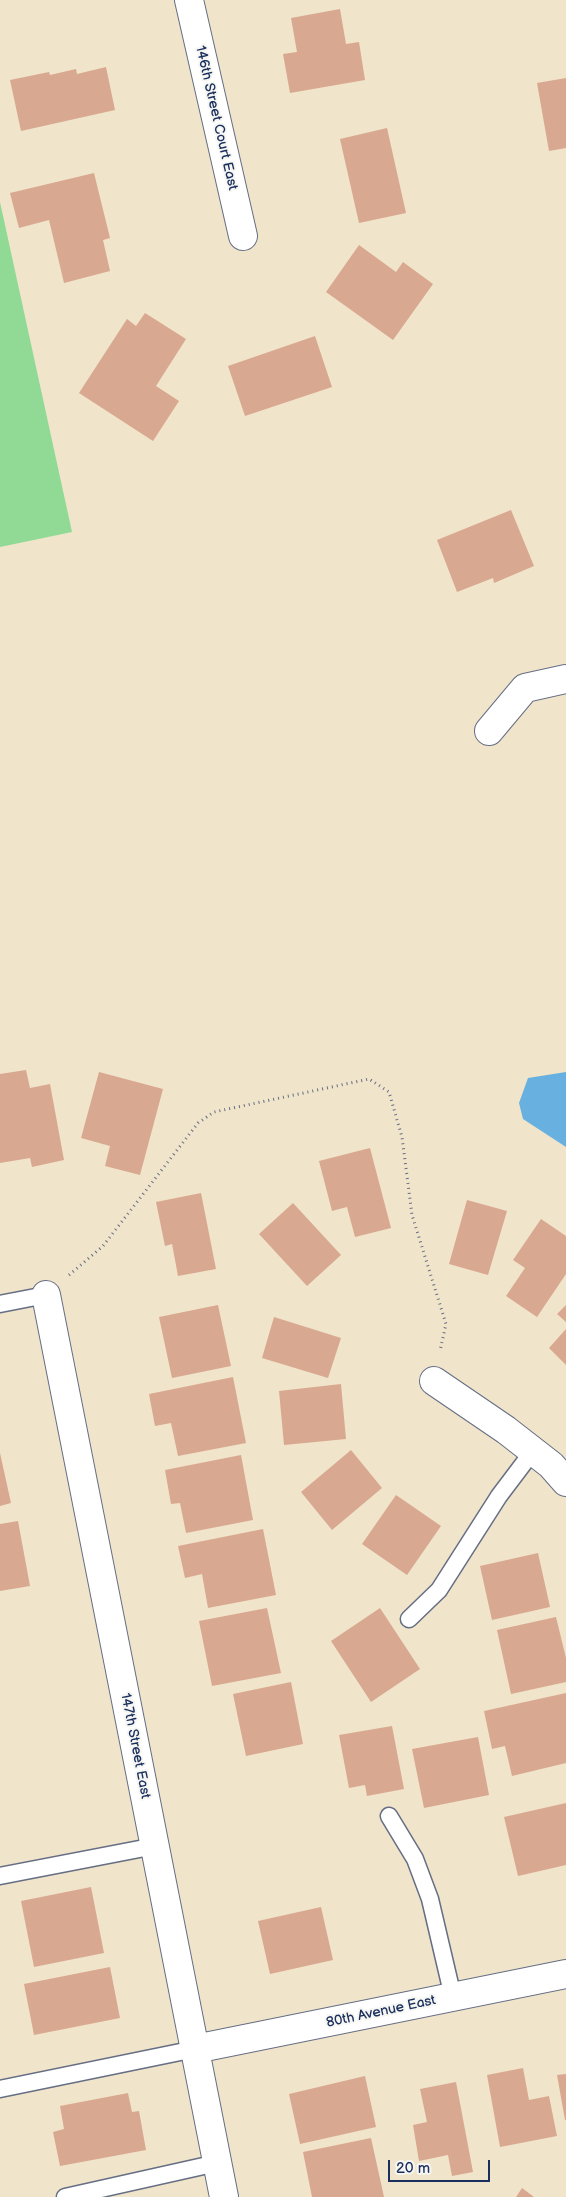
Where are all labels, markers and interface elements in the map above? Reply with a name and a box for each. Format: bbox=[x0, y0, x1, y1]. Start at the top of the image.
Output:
street label: 146th Street Court East bbox=[191, 44, 241, 192]
street label: 147th Street East bbox=[117, 1692, 153, 1800]
street label: 80th Avenue East bbox=[325, 1992, 437, 2032]
scale bar bbox=[391, 2150, 494, 2182]
text: 20 m bbox=[396, 2159, 430, 2178]

